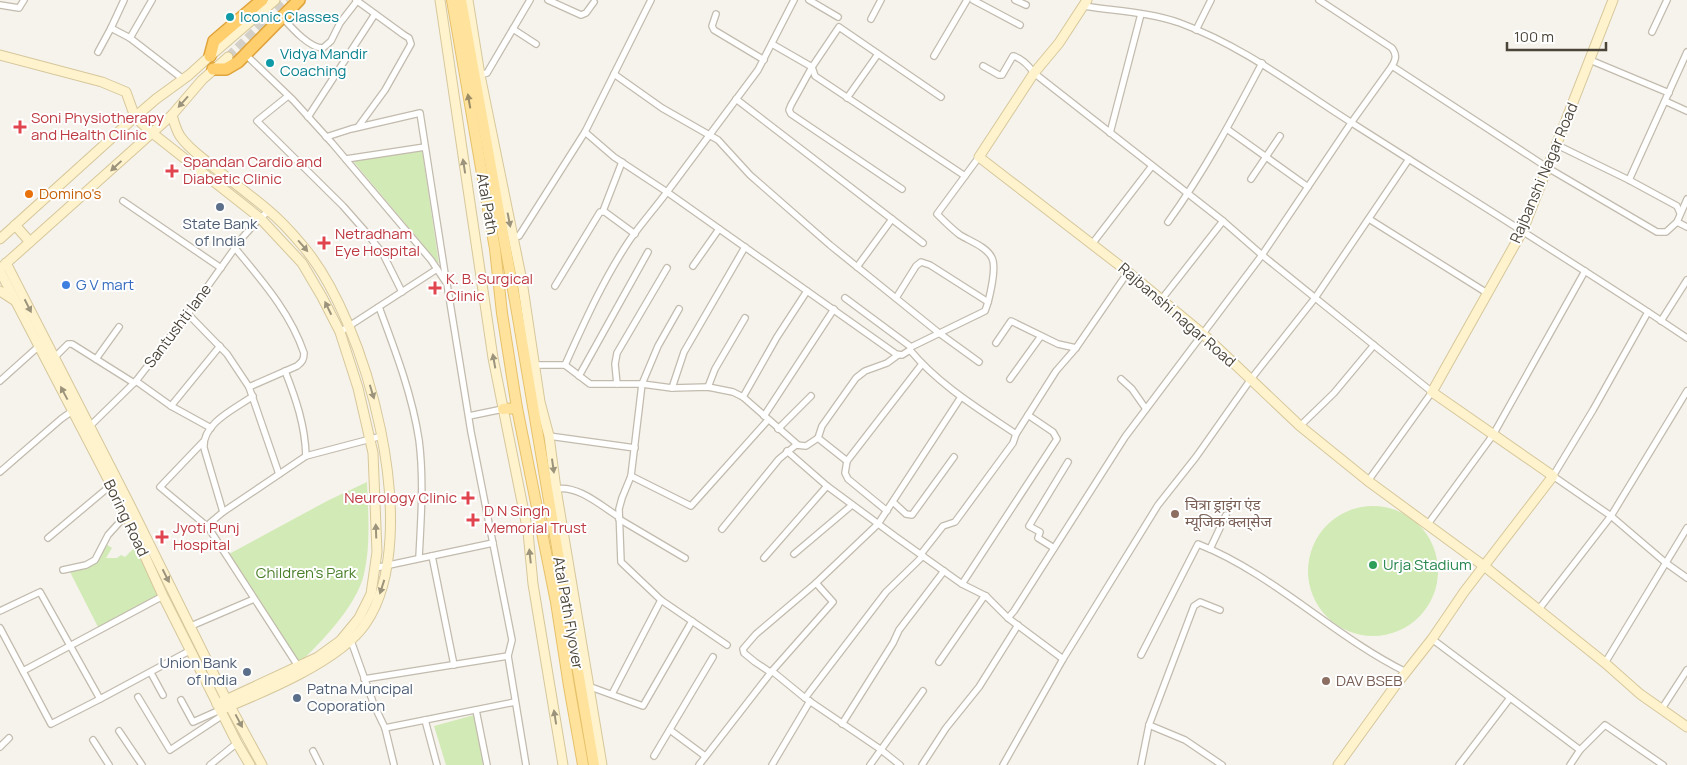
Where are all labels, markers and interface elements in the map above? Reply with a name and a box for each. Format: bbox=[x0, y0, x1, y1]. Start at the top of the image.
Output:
place label: Iconic Classes bbox=[240, 6, 339, 27]
marker: Iconic Classes bbox=[224, 11, 236, 23]
scale bar bbox=[1507, 20, 1606, 52]
text: 100 m bbox=[1514, 26, 1554, 47]
place label: Vidya Mandir Coaching bbox=[280, 43, 368, 81]
marker: Vidya Mandir Coaching bbox=[264, 57, 276, 69]
one-way arrow bbox=[465, 92, 473, 108]
one-way arrow bbox=[177, 95, 189, 107]
street label: Rajbanshi Nagar Road bbox=[1504, 99, 1583, 246]
place label: Soni Physiotherapy and Health Clinic bbox=[31, 107, 164, 145]
marker: Soni Physiotherapy and Health Clinic bbox=[13, 120, 27, 134]
place label: Spandan Cardio and Diabetic Clinic bbox=[183, 151, 322, 189]
one-way arrow bbox=[460, 158, 468, 174]
one-way arrow bbox=[110, 160, 122, 172]
marker: Spandan Cardio and Diabetic Clinic bbox=[165, 164, 179, 178]
street label: Atal Path bbox=[472, 172, 503, 236]
place label: Domino's bbox=[39, 183, 101, 204]
marker: Domino's bbox=[23, 188, 35, 200]
marker: State Bank of India bbox=[214, 201, 226, 213]
one-way arrow bbox=[506, 212, 514, 228]
place label: State Bank of India bbox=[183, 213, 258, 251]
place label: Netradham Eye Hospital bbox=[335, 223, 420, 261]
marker: Netradham Eye Hospital bbox=[317, 236, 331, 250]
one-way arrow bbox=[297, 240, 308, 253]
street label: Rajbanshi nagar Road bbox=[1114, 258, 1241, 372]
place label: K. B. Surgical Clinic bbox=[446, 268, 533, 306]
place label: G V mart bbox=[76, 274, 134, 295]
marker: G V mart bbox=[60, 279, 72, 291]
street label: Santushti lane bbox=[139, 279, 216, 372]
marker: K. B. Surgical Clinic bbox=[428, 281, 442, 295]
one-way arrow bbox=[24, 300, 33, 313]
one-way arrow bbox=[323, 301, 331, 315]
one-way arrow bbox=[490, 353, 498, 369]
one-way arrow bbox=[368, 385, 376, 400]
one-way arrow bbox=[60, 386, 68, 400]
one-way arrow bbox=[549, 458, 557, 474]
street label: Boring Road bbox=[99, 476, 154, 560]
place label: Neurology Clinic bbox=[344, 487, 457, 508]
marker: Neurology Clinic bbox=[461, 491, 475, 505]
place label: चित्रा ड्राइंग एंड म्यूजिक क्ला्सेज bbox=[1185, 494, 1272, 532]
place label: D N Singh Memorial Trust bbox=[484, 500, 587, 538]
marker: चित्रा ड्राइंग एंड म्यूजिक क्ला्सेज bbox=[1169, 508, 1181, 520]
marker: D N Singh Memorial Trust bbox=[466, 513, 480, 527]
place label: Jyoti Punj Hospital bbox=[173, 517, 240, 555]
one-way arrow bbox=[372, 522, 380, 538]
marker: Jyoti Punj Hospital bbox=[155, 530, 169, 544]
one-way arrow bbox=[526, 548, 534, 564]
place label: Urja Stadium bbox=[1383, 554, 1472, 575]
street label: Atal Path Flyover bbox=[548, 555, 589, 671]
marker: Urja Stadium bbox=[1367, 559, 1379, 571]
park label: Children's Park bbox=[256, 562, 357, 583]
one-way arrow bbox=[162, 569, 170, 583]
one-way arrow bbox=[378, 579, 385, 594]
place label: Union Bank of India bbox=[159, 652, 238, 690]
marker: Union Bank of India bbox=[241, 666, 253, 678]
place label: DAV BSEB bbox=[1336, 670, 1402, 691]
marker: DAV BSEB bbox=[1320, 675, 1332, 687]
place label: Patna Muncipal Coporation bbox=[307, 678, 413, 716]
marker: Patna Muncipal Coporation bbox=[291, 692, 303, 704]
one-way arrow bbox=[551, 709, 559, 725]
one-way arrow bbox=[235, 714, 243, 728]

